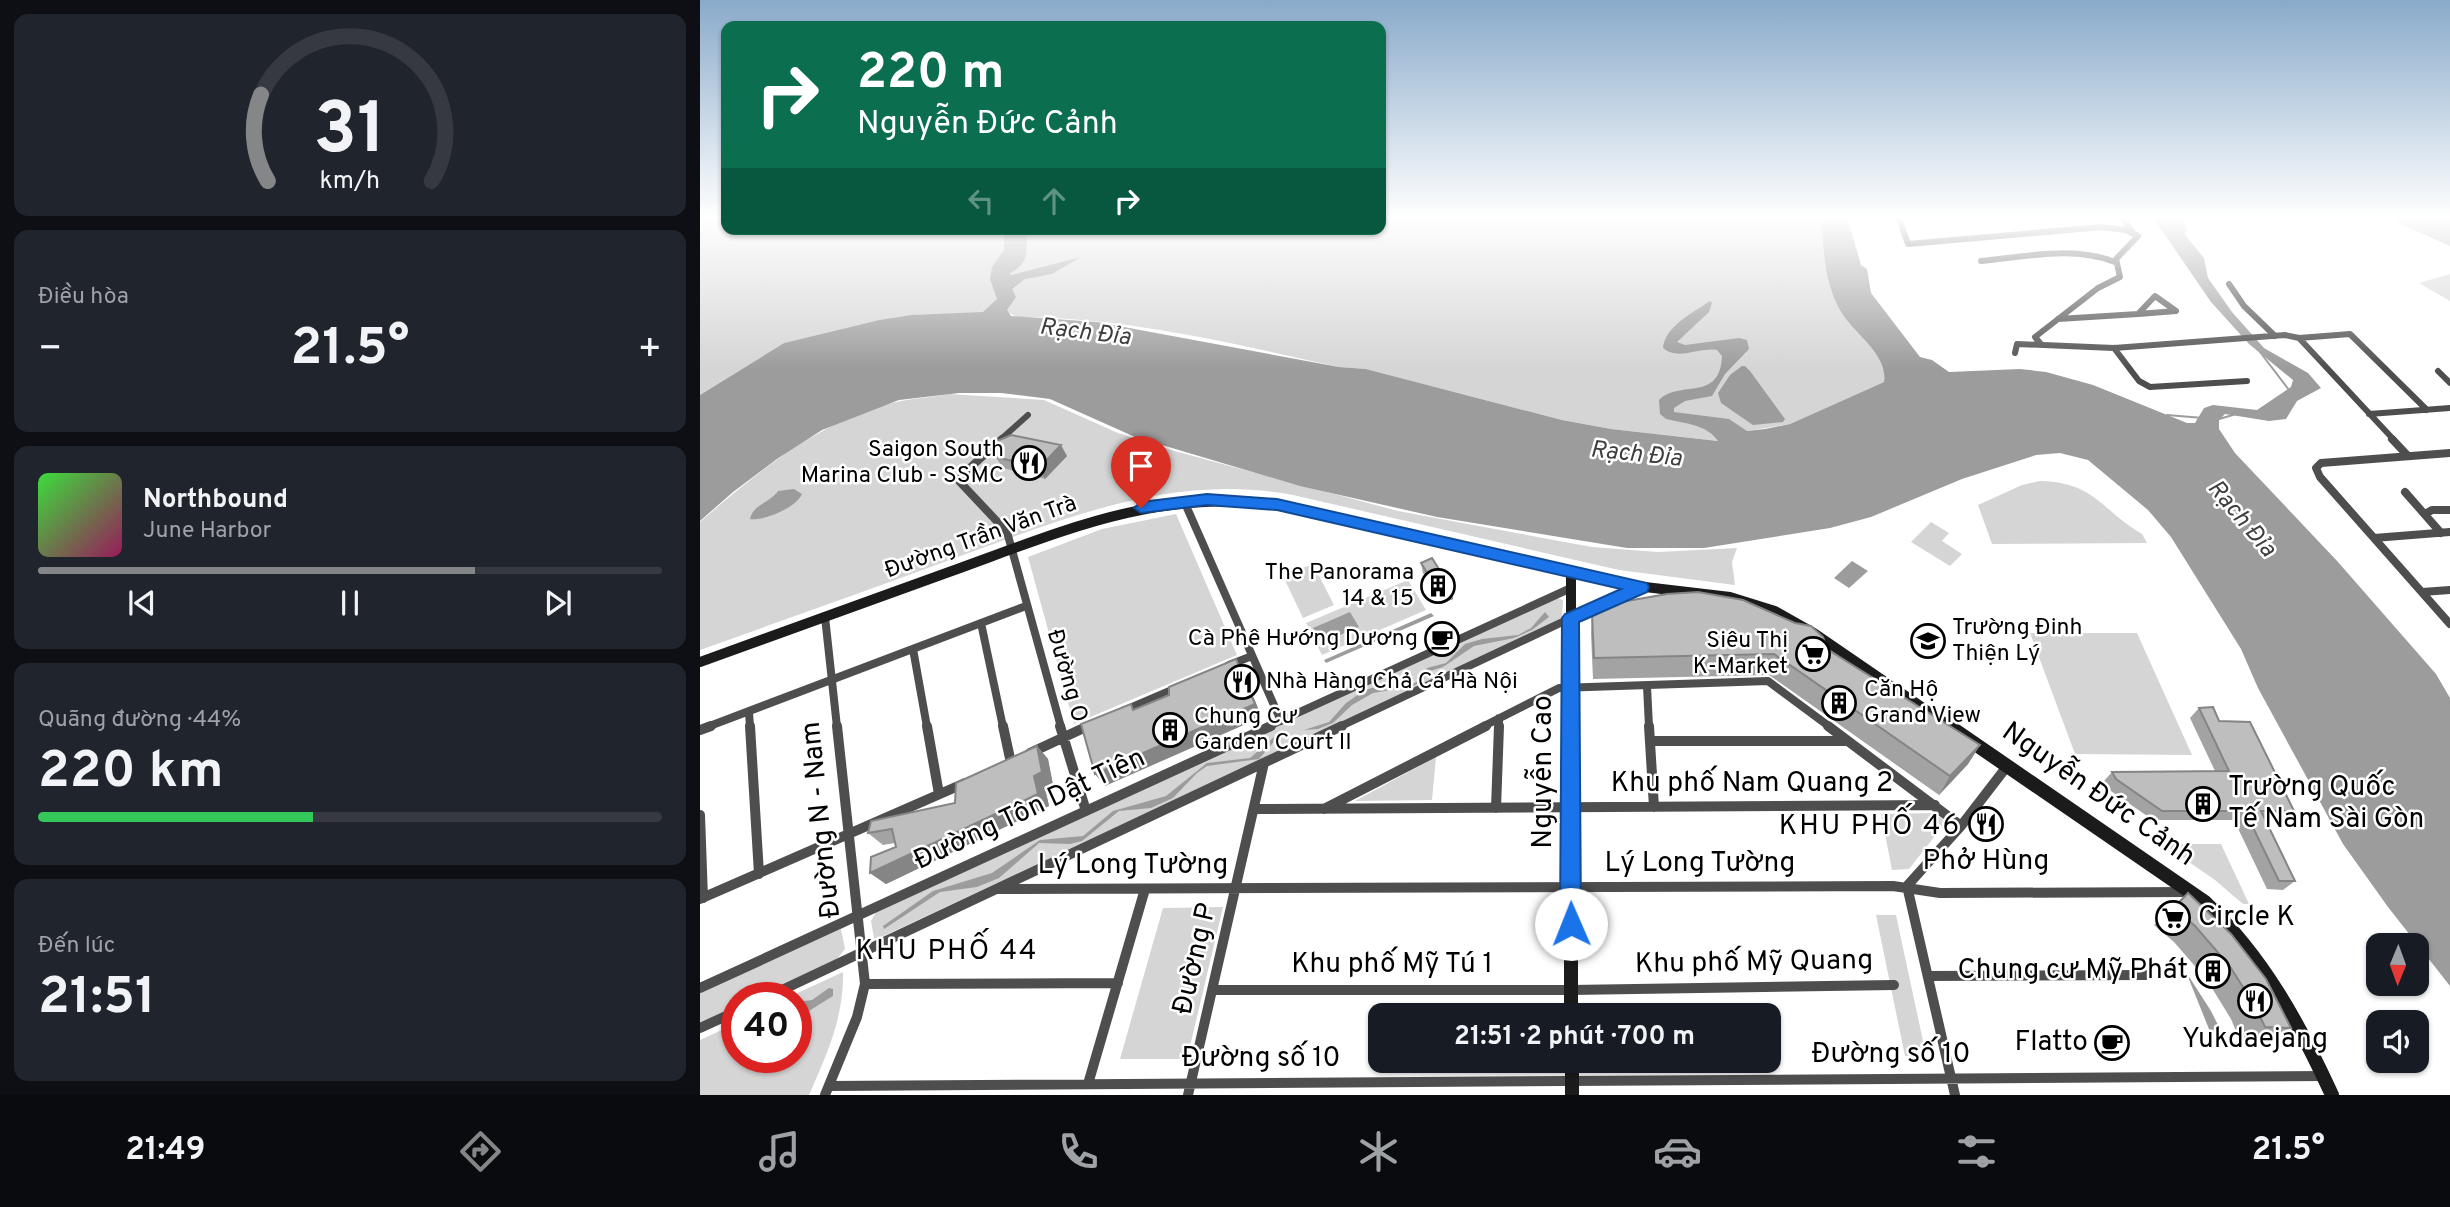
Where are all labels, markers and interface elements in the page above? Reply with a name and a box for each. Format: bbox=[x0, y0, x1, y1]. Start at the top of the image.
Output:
text: 220 m bbox=[857, 44, 1004, 106]
icon: right bbox=[742, 49, 833, 140]
text: 31 bbox=[314, 87, 386, 179]
text: Nguyễn Đức Cảnh bbox=[857, 105, 1118, 145]
text: km/h bbox=[320, 166, 380, 198]
icon: left bbox=[962, 182, 1000, 220]
icon: ahead bbox=[1035, 182, 1073, 220]
icon: right bbox=[1108, 182, 1146, 220]
text: Điều hòa bbox=[38, 283, 129, 312]
water label: Rạch Đỉa bbox=[1038, 313, 1133, 354]
text: 21.5° bbox=[291, 317, 409, 383]
text: − bbox=[38, 326, 63, 375]
text: + bbox=[637, 326, 662, 375]
water label: Rạch Đỉa bbox=[1589, 435, 1684, 475]
place label: Saigon South Marina Club - SSMC bbox=[801, 436, 1004, 491]
pin bbox=[1111, 436, 1171, 508]
restaurant icon: Saigon South Marina Club - SSMC bbox=[1010, 444, 1048, 482]
icon: arrive bbox=[1122, 447, 1160, 485]
water label: Rạch Đỉa bbox=[2200, 474, 2282, 564]
text: Northbound bbox=[143, 484, 288, 517]
street label: Đường Trần Văn Trà bbox=[881, 489, 1081, 586]
text: June Harbor bbox=[143, 517, 271, 546]
place label: The Panorama 14 & 15 bbox=[1265, 559, 1414, 614]
building icon: The Panorama 14 & 15 bbox=[1419, 567, 1457, 605]
icon: previous bbox=[123, 584, 161, 622]
icon: pause bbox=[331, 584, 369, 622]
icon: next bbox=[539, 584, 577, 622]
place label: Trường Đinh Thiện Lý bbox=[1952, 614, 2082, 669]
cafe icon: Cà Phê Hướng Dương bbox=[1423, 620, 1461, 658]
school or university icon: Trường Đinh Thiện Lý bbox=[1909, 622, 1947, 660]
place label: Cà Phê Hướng Dương bbox=[1188, 625, 1418, 654]
street label: Đường O bbox=[1039, 626, 1093, 726]
place label: Siêu Thị K-Market bbox=[1693, 627, 1788, 682]
supermarket icon: Siêu Thị K-Market bbox=[1794, 635, 1832, 673]
restaurant icon: Nhà Hàng Chả Cá Hà Nội bbox=[1223, 663, 1261, 701]
place label: Nhà Hàng Chả Cá Hà Nội bbox=[1266, 668, 1518, 697]
place label: Căn Hộ Grand View bbox=[1864, 676, 1981, 731]
building icon: Căn Hộ Grand View bbox=[1820, 684, 1858, 722]
street label: Nguyễn Cao bbox=[1524, 695, 1562, 849]
place label: Chung Cư Garden Court II bbox=[1194, 703, 1352, 758]
text: Quãng đường · 44% bbox=[38, 706, 241, 735]
building icon: Chung Cư Garden Court II bbox=[1151, 711, 1189, 749]
street label: Nguyễn Đức Cảnh bbox=[1994, 713, 2203, 875]
street label: Đường N - Nam bbox=[794, 720, 850, 920]
text: 220 km bbox=[38, 740, 224, 806]
street label: Đường Tôn Dật Tiên bbox=[909, 741, 1151, 879]
street label: Khu phố Nam Quang 2 bbox=[1611, 765, 1893, 802]
place label: Trường Quốc Tế Nam Sài Gòn bbox=[2228, 769, 2424, 838]
building icon: Trường Quốc Tế Nam Sài Gòn bbox=[2184, 785, 2222, 823]
district label: KHU PHỐ 46 bbox=[1779, 803, 1961, 845]
restaurant icon: Phở Hùng bbox=[1967, 805, 2005, 843]
place label: Phở Hùng bbox=[1923, 844, 2049, 880]
street label: Lý Long Tường bbox=[1605, 846, 1795, 882]
street label: Lý Long Tường bbox=[1038, 848, 1228, 884]
position arrow bbox=[1534, 887, 1608, 961]
supermarket icon: Circle K bbox=[2154, 899, 2192, 937]
street label: Đường P bbox=[1166, 900, 1226, 1018]
place label: Circle K bbox=[2198, 900, 2295, 936]
district label: KHU PHỐ 44 bbox=[856, 928, 1038, 970]
text: Đến lúc bbox=[38, 932, 115, 961]
north arrow bbox=[2366, 933, 2429, 996]
map controls bbox=[2366, 933, 2429, 1073]
street label: Khu phố Mỹ Quang bbox=[1635, 942, 1873, 983]
street label: Khu phố Mỹ Tú 1 bbox=[1291, 946, 1493, 983]
building icon: Chung cư Mỹ Phát bbox=[2194, 952, 2232, 990]
place label: Chung cư Mỹ Phát bbox=[1958, 953, 2188, 989]
text: 21:51 bbox=[38, 966, 156, 1032]
speed limit sign: 40 bbox=[721, 982, 812, 1073]
restaurant icon: Yukdaejang bbox=[2236, 982, 2274, 1020]
button: sound bbox=[2366, 1010, 2429, 1073]
text: 21:51 · 2 phút · 700 m bbox=[1454, 1021, 1695, 1054]
place label: Yukdaejang bbox=[2182, 1022, 2328, 1058]
cafe icon: Flatto bbox=[2093, 1024, 2131, 1062]
place label: Flatto bbox=[2015, 1025, 2088, 1061]
street label: Đường số 10 bbox=[1811, 1036, 1971, 1073]
street label: Đường số 10 bbox=[1181, 1040, 1341, 1077]
icon: directions bbox=[456, 1127, 505, 1176]
icon: music bbox=[755, 1127, 804, 1176]
icon: phone bbox=[1054, 1127, 1103, 1176]
icon: climate bbox=[1354, 1127, 1403, 1176]
icon: car bbox=[1653, 1127, 1702, 1176]
icon: filters bbox=[1952, 1127, 2001, 1176]
text: 21:49 bbox=[125, 1131, 206, 1171]
text: 21.5° bbox=[2252, 1131, 2325, 1171]

